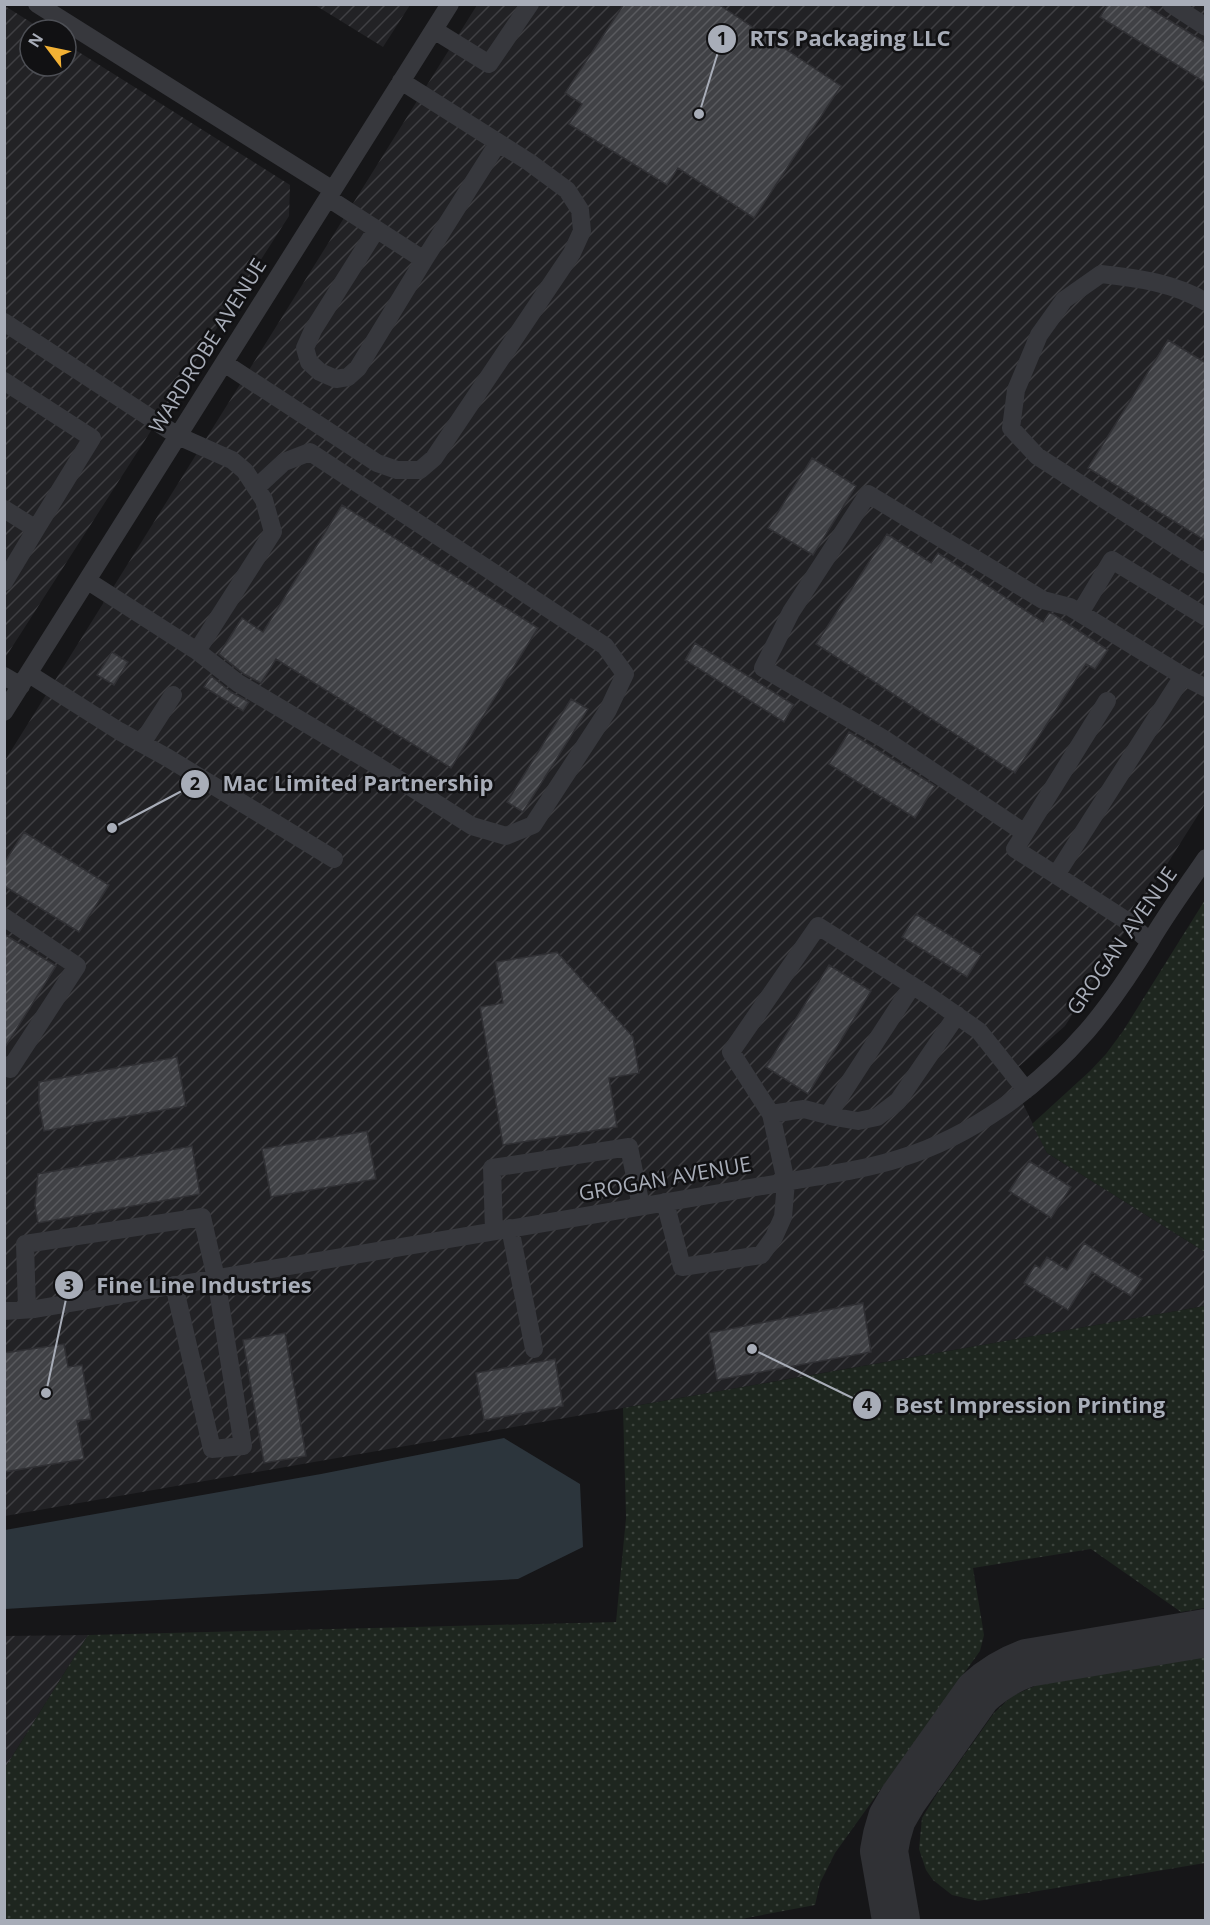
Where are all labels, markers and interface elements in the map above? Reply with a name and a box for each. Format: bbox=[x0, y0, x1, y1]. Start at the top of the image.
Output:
north arrow bbox=[18, 18, 78, 78]
callout: RTS Packaging LLC bbox=[707, 19, 962, 59]
text: RTS Packaging LLC bbox=[749, 22, 951, 52]
text: 1 bbox=[717, 26, 727, 50]
text: N bbox=[23, 29, 48, 51]
street label: WARDROBE AVENUE bbox=[142, 253, 272, 438]
callout: Mac Limited Partnership bbox=[180, 764, 505, 804]
text: Mac Limited Partnership bbox=[223, 767, 493, 797]
text: 2 bbox=[190, 771, 200, 795]
street label: GROGAN AVENUE bbox=[1060, 861, 1183, 1020]
street label: GROGAN AVENUE bbox=[576, 1149, 753, 1207]
callout: Fine Line Industries bbox=[54, 1265, 323, 1305]
text: Fine Line Industries bbox=[96, 1269, 312, 1299]
text: 3 bbox=[64, 1273, 74, 1297]
callout: Best Impression Printing bbox=[852, 1385, 1177, 1425]
text: Best Impression Printing bbox=[895, 1389, 1166, 1419]
text: 4 bbox=[862, 1392, 872, 1416]

